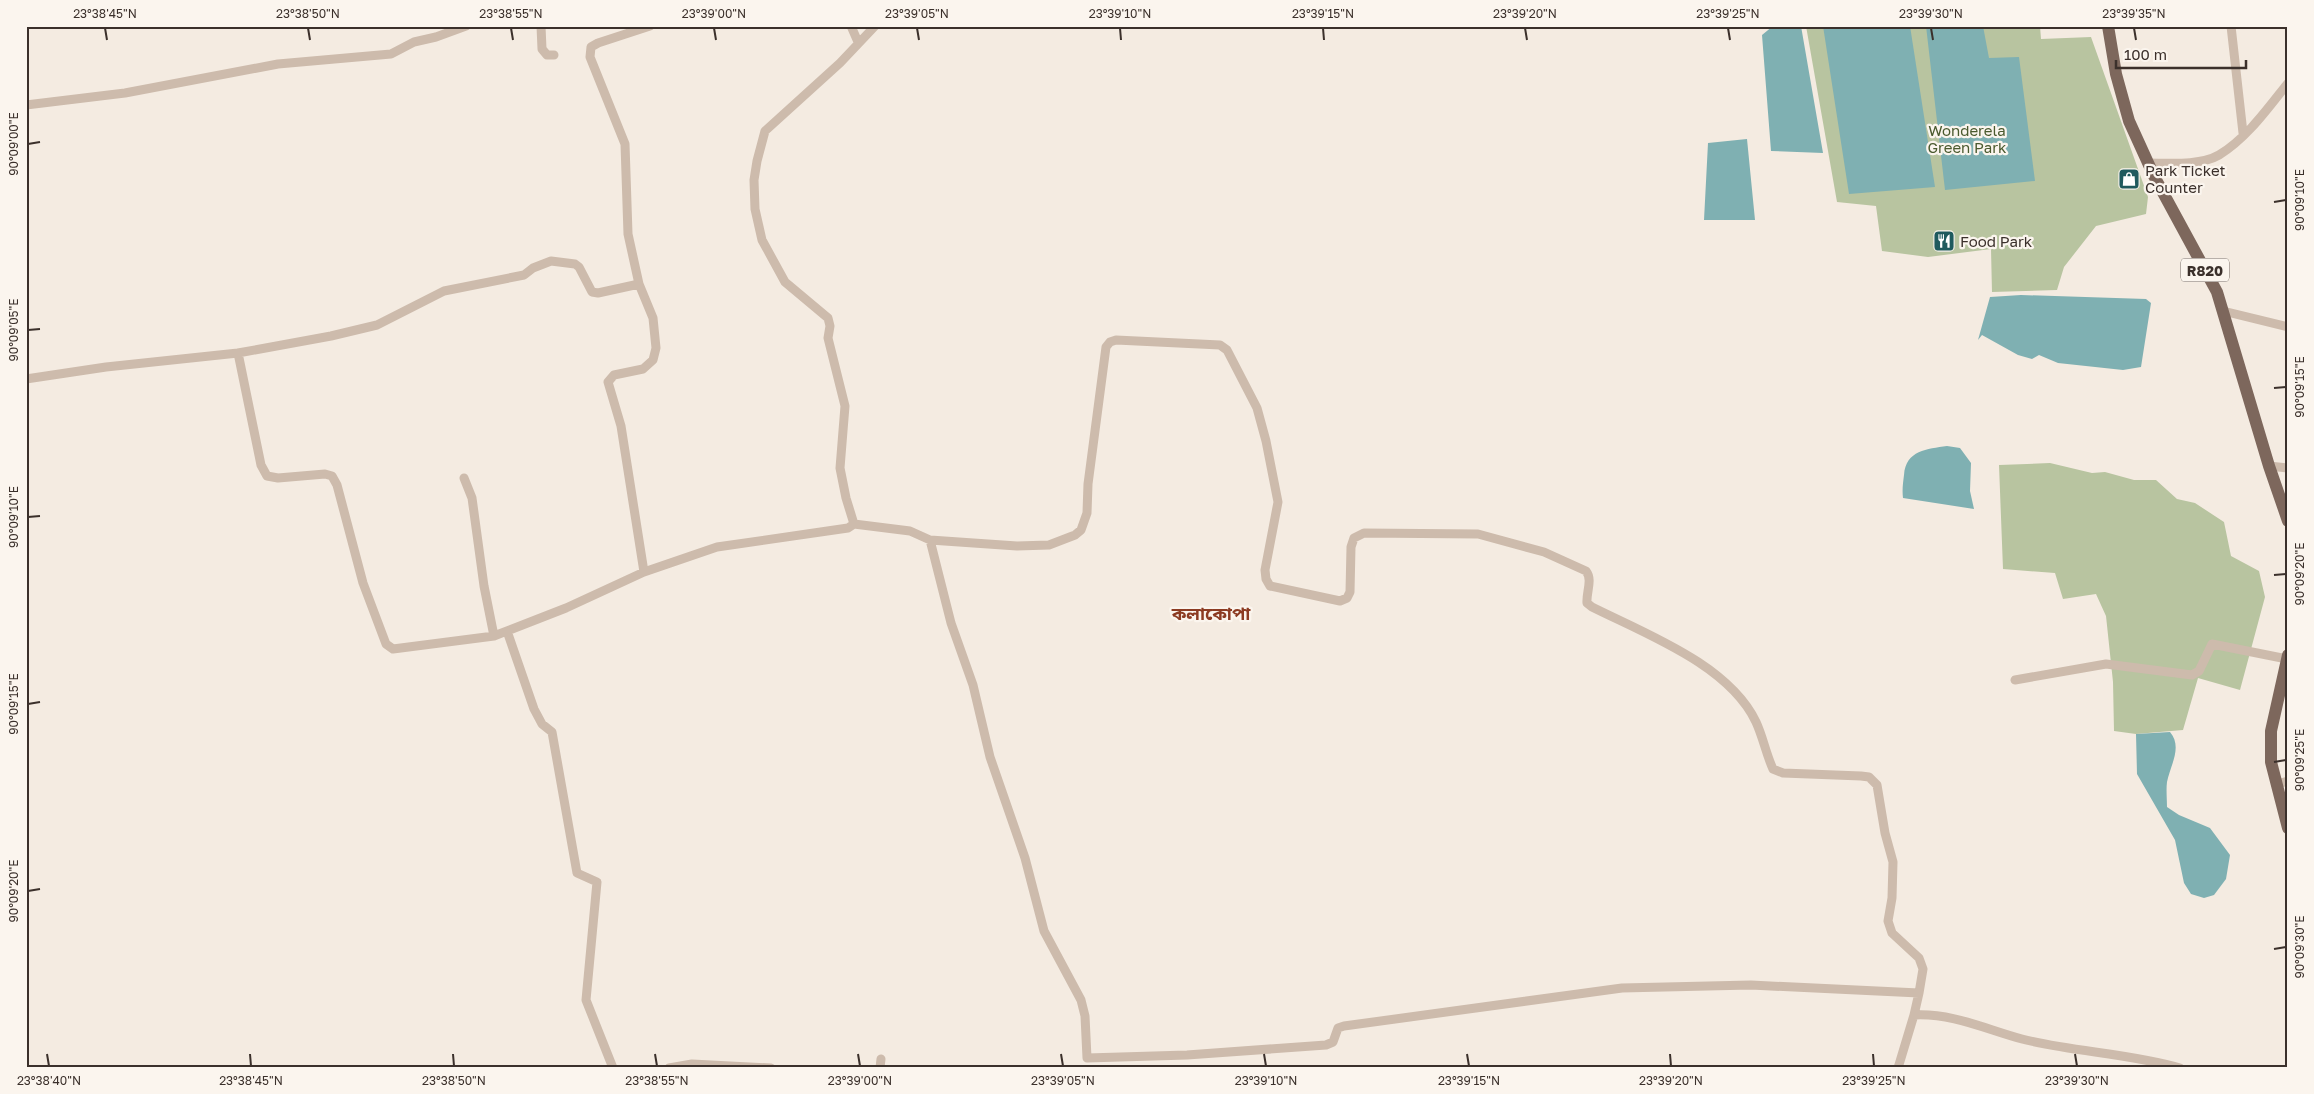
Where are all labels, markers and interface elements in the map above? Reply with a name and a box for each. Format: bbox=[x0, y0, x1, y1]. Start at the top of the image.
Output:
text: 23°38'45"N bbox=[73, 6, 137, 21]
text: 23°38'50"N bbox=[276, 6, 340, 21]
text: 23°38'55"N bbox=[479, 6, 543, 21]
text: 23°39'00"N bbox=[682, 6, 746, 21]
text: 23°39'05"N bbox=[885, 6, 949, 21]
text: 23°39'10"N bbox=[1089, 6, 1151, 21]
text: 23°39'15"N bbox=[1292, 6, 1354, 21]
text: 23°39'20"N bbox=[1493, 6, 1557, 21]
text: 23°39'25"N bbox=[1696, 6, 1760, 21]
text: 23°39'30"N bbox=[1899, 6, 1963, 21]
text: 23°39'35"N bbox=[2102, 6, 2166, 21]
scale bar bbox=[2116, 38, 2246, 70]
text: 100 m bbox=[2124, 45, 2167, 63]
text: 90°09'00"E bbox=[6, 112, 21, 176]
park label: Wonderela Green Park bbox=[1927, 121, 2007, 156]
place label: Park Ticket Counter bbox=[2145, 161, 2226, 196]
shop icon: Park Ticket Counter bbox=[2117, 167, 2141, 191]
text: 90°09'10"E bbox=[2292, 169, 2307, 231]
restaurant icon: Food Park bbox=[1932, 229, 1956, 253]
place label: Food Park bbox=[1960, 232, 2033, 250]
road number: R820 bbox=[2181, 258, 2229, 282]
text: 90°09'05"E bbox=[6, 298, 21, 362]
text: 90°09'15"E bbox=[2292, 356, 2307, 418]
text: 90°09'10"E bbox=[6, 486, 21, 548]
text: 90°09'20"E bbox=[2292, 542, 2307, 606]
district label: কলাকোপা bbox=[1171, 602, 1251, 624]
text: 90°09'15"E bbox=[6, 673, 21, 735]
text: 90°09'25"E bbox=[2292, 729, 2307, 791]
text: 90°09'20"E bbox=[6, 859, 21, 923]
text: 90°09'30"E bbox=[2292, 915, 2307, 979]
text: 23°38'40"N bbox=[17, 1073, 81, 1088]
text: 23°38'45"N bbox=[219, 1073, 283, 1088]
text: 23°38'50"N bbox=[422, 1073, 486, 1088]
text: 23°38'55"N bbox=[625, 1073, 689, 1088]
text: 23°39'00"N bbox=[828, 1073, 892, 1088]
text: 23°39'05"N bbox=[1031, 1073, 1095, 1088]
text: 23°39'10"N bbox=[1235, 1073, 1297, 1088]
text: 23°39'15"N bbox=[1438, 1073, 1500, 1088]
text: 23°39'20"N bbox=[1639, 1073, 1703, 1088]
text: 23°39'25"N bbox=[1842, 1073, 1906, 1088]
text: 23°39'30"N bbox=[2045, 1073, 2109, 1088]

